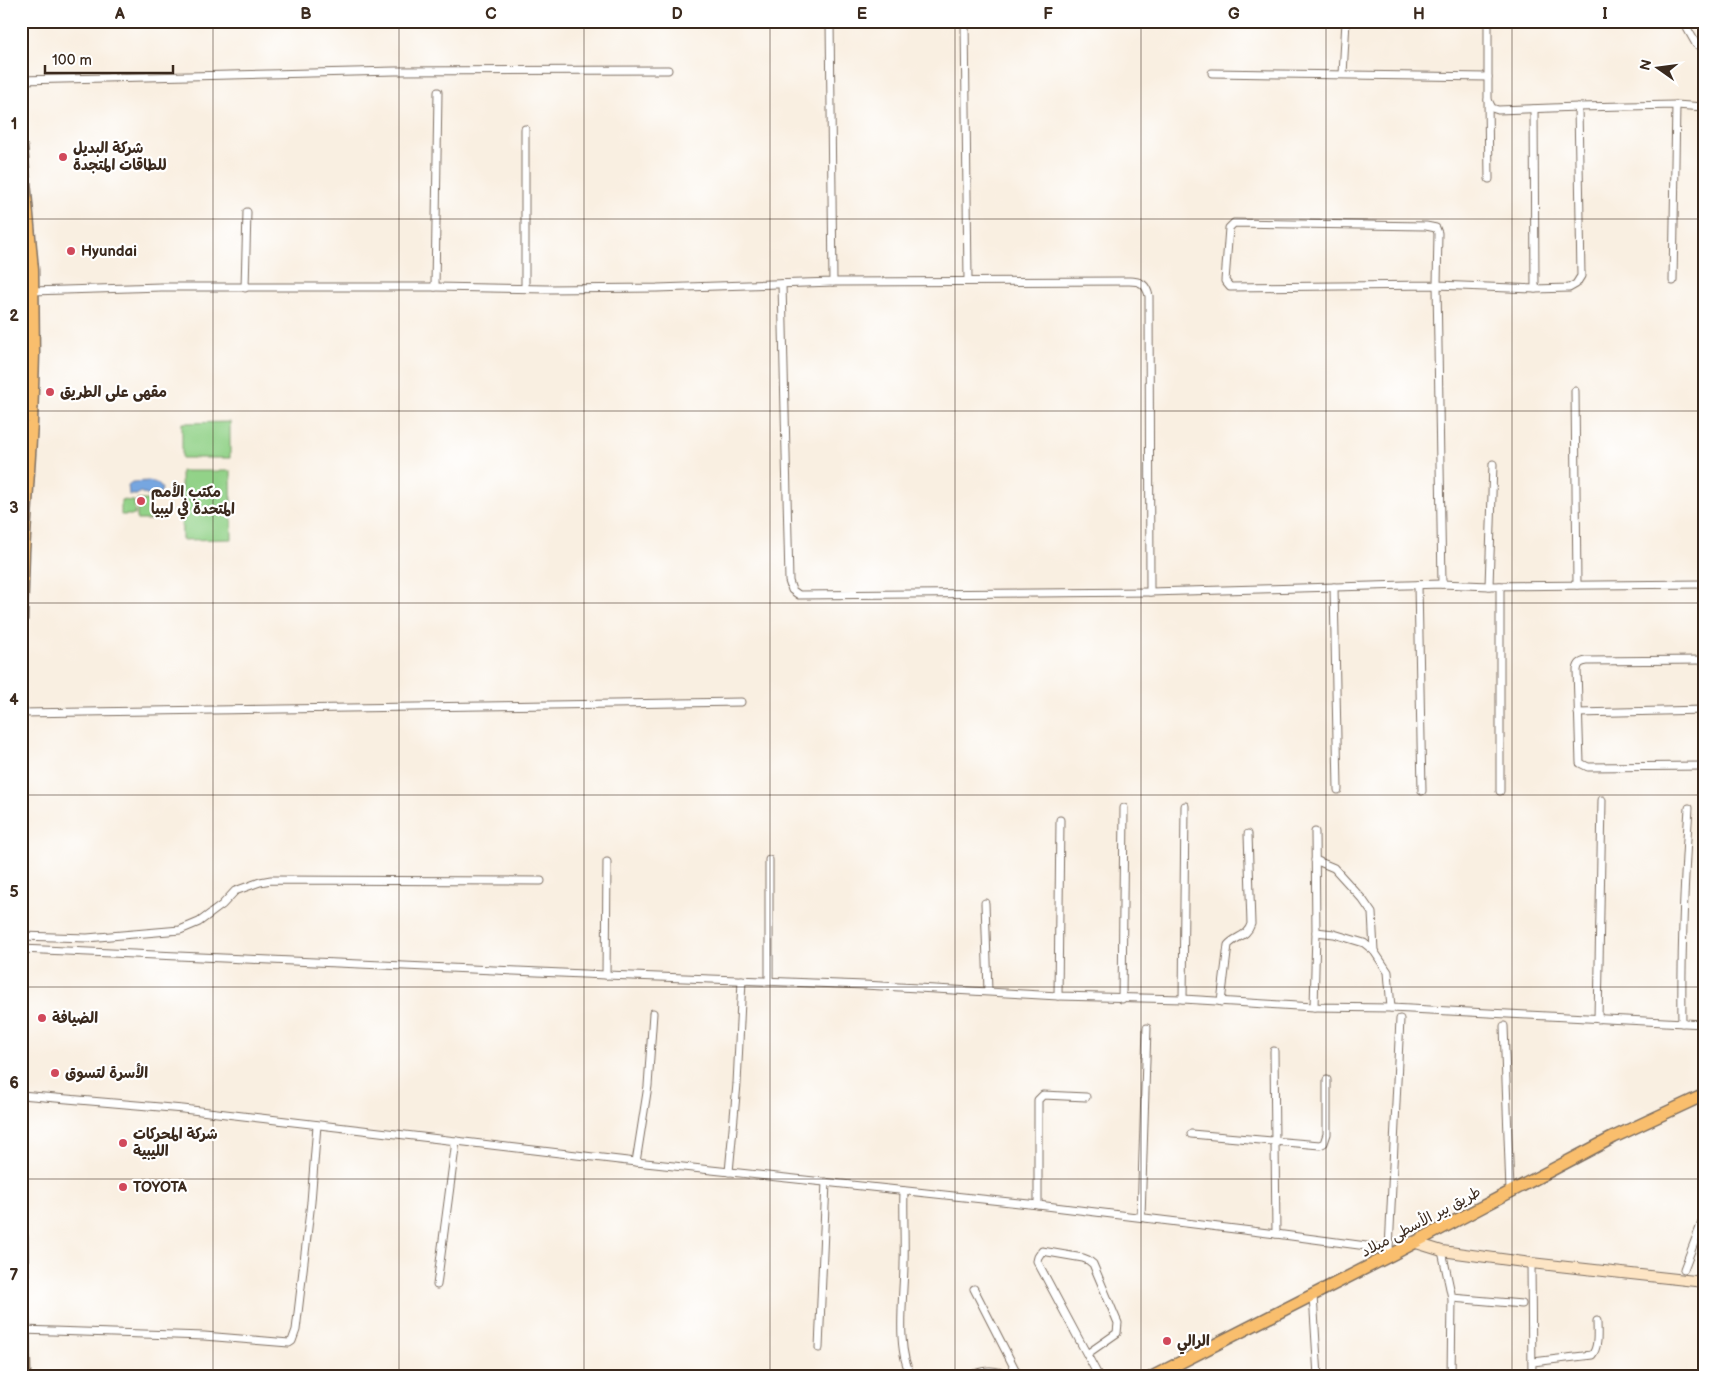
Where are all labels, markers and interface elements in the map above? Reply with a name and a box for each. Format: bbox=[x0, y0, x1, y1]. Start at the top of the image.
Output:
text: A bbox=[114, 5, 125, 24]
text: B bbox=[300, 5, 312, 24]
text: C bbox=[485, 5, 497, 24]
text: D bbox=[671, 5, 683, 24]
text: E bbox=[857, 5, 867, 24]
text: F bbox=[1043, 5, 1053, 24]
text: G bbox=[1228, 5, 1240, 24]
text: H bbox=[1413, 5, 1425, 24]
text: I bbox=[1602, 5, 1608, 24]
scale bar bbox=[45, 42, 172, 74]
north arrow bbox=[1632, 42, 1682, 92]
text: 100 m bbox=[52, 51, 92, 70]
text: N bbox=[1636, 58, 1655, 72]
text: 1 bbox=[11, 115, 17, 134]
place label: شركة البديل للطاقات المتجدة bbox=[73, 139, 167, 175]
marker: شركة البديل للطاقات المتجدة bbox=[57, 151, 69, 163]
place label: Hyundai bbox=[81, 242, 137, 261]
marker: Hyundai bbox=[65, 245, 77, 257]
text: 2 bbox=[9, 307, 19, 326]
place label: مقهى على الطريق bbox=[60, 383, 167, 402]
marker: مقهى على الطريق bbox=[44, 386, 56, 398]
place label: مكتب الأمم المتحدة في ليبيا bbox=[151, 481, 235, 520]
marker: مكتب الأمم المتحدة في ليبيا bbox=[135, 495, 147, 507]
text: 3 bbox=[9, 499, 19, 518]
text: 4 bbox=[9, 691, 19, 710]
text: 5 bbox=[9, 883, 19, 902]
place label: الضيافة bbox=[52, 1009, 98, 1028]
marker: الضيافة bbox=[36, 1012, 48, 1024]
place label: الأسرة لتسوق bbox=[65, 1062, 148, 1083]
marker: الأسرة لتسوق bbox=[49, 1067, 61, 1079]
text: 6 bbox=[9, 1074, 19, 1093]
place label: شركة المحركات الليبية bbox=[133, 1125, 218, 1161]
marker: شركة المحركات الليبية bbox=[117, 1137, 129, 1149]
place label: TOYOTA bbox=[133, 1178, 188, 1197]
marker: TOYOTA bbox=[117, 1181, 129, 1193]
street label: طريق بير الأسطى ميلاد bbox=[1357, 1181, 1484, 1262]
text: 7 bbox=[10, 1266, 19, 1285]
place label: الرالي bbox=[1177, 1332, 1210, 1355]
marker: الرالي bbox=[1161, 1335, 1173, 1347]

